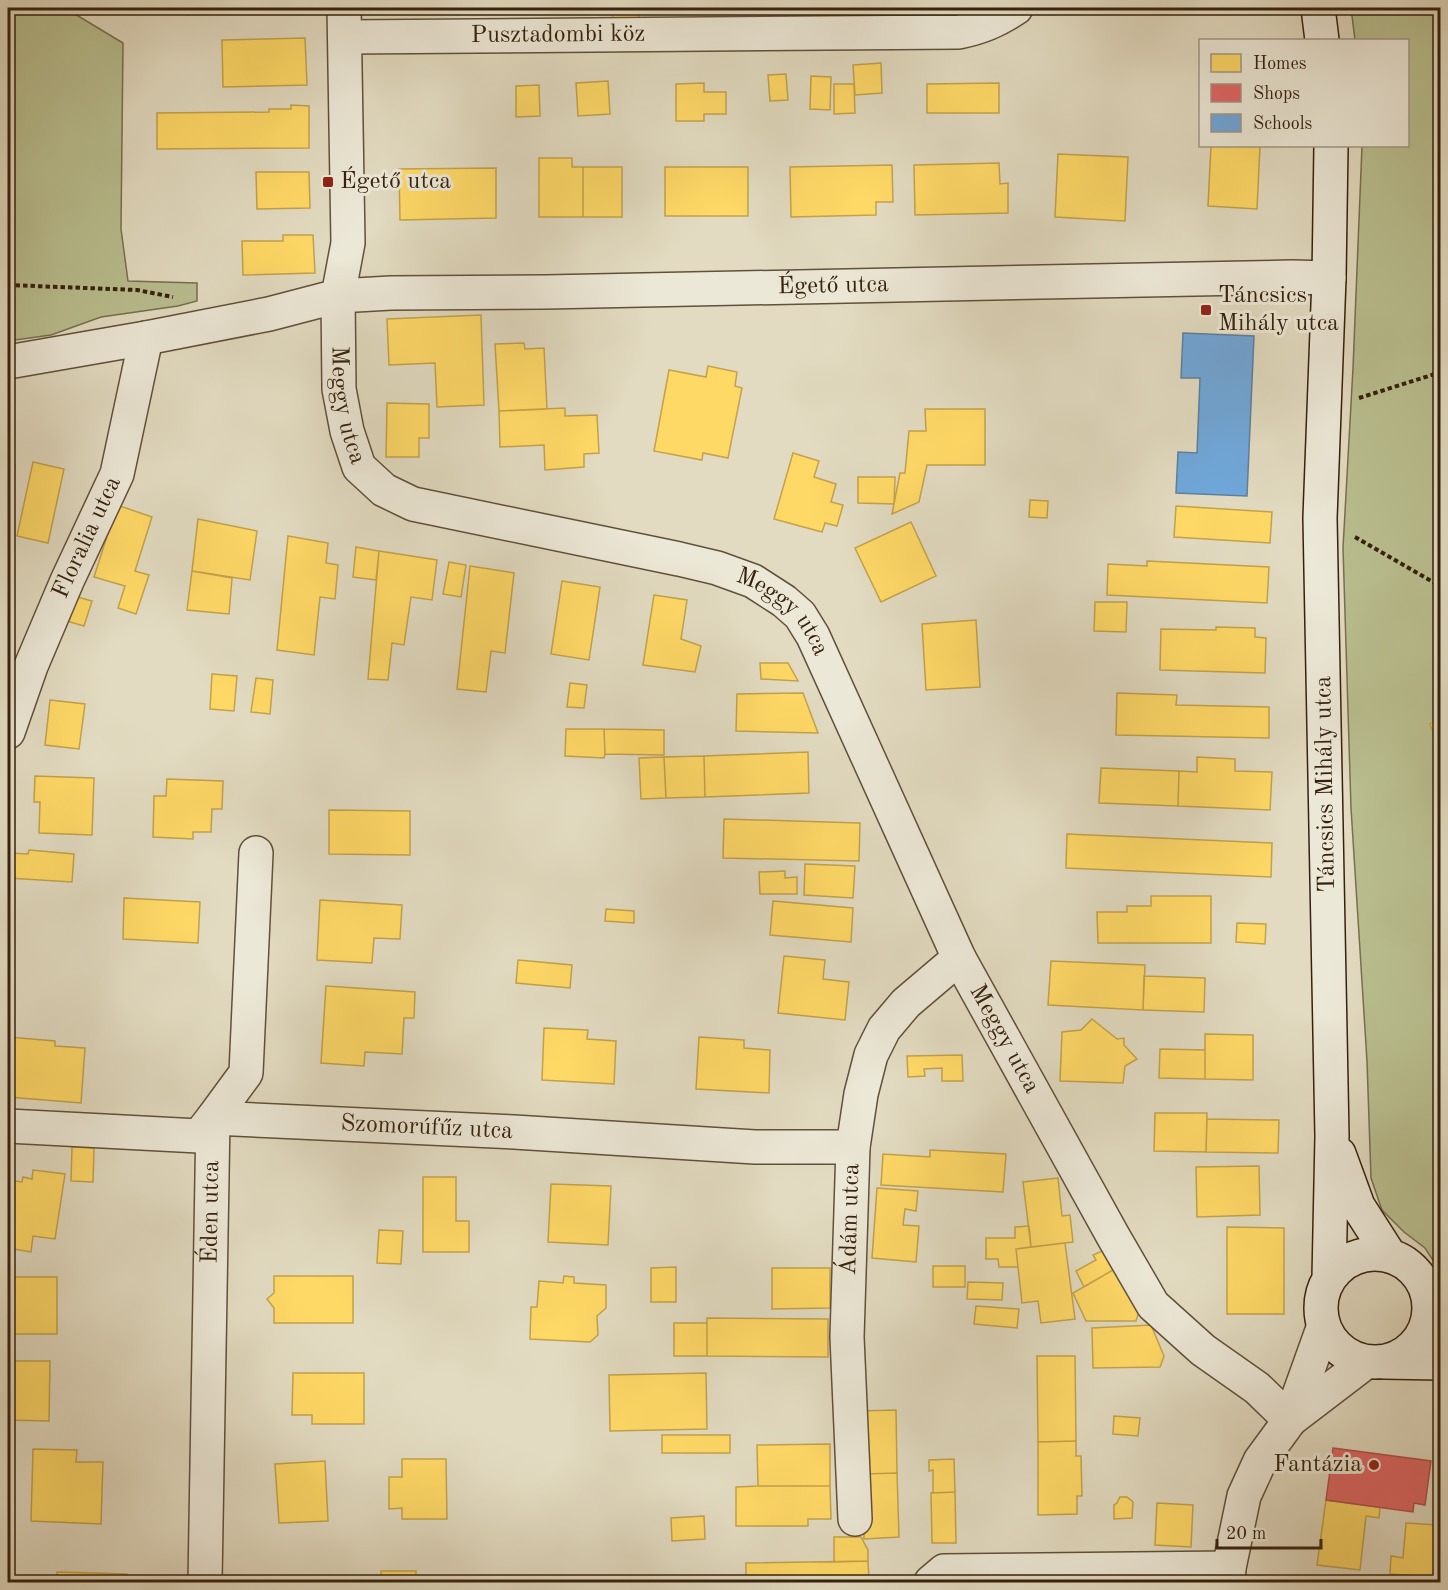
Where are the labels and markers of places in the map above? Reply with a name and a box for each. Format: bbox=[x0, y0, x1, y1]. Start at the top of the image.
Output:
place label: Égető utca bbox=[340, 166, 451, 194]
marker: Égető utca bbox=[321, 175, 335, 189]
place label: Táncsics Mihály utca bbox=[1218, 284, 1339, 336]
marker: Táncsics Mihály utca bbox=[1199, 303, 1213, 317]
place label: Fantázia bbox=[1273, 1453, 1362, 1477]
marker: Fantázia bbox=[1367, 1458, 1381, 1472]

